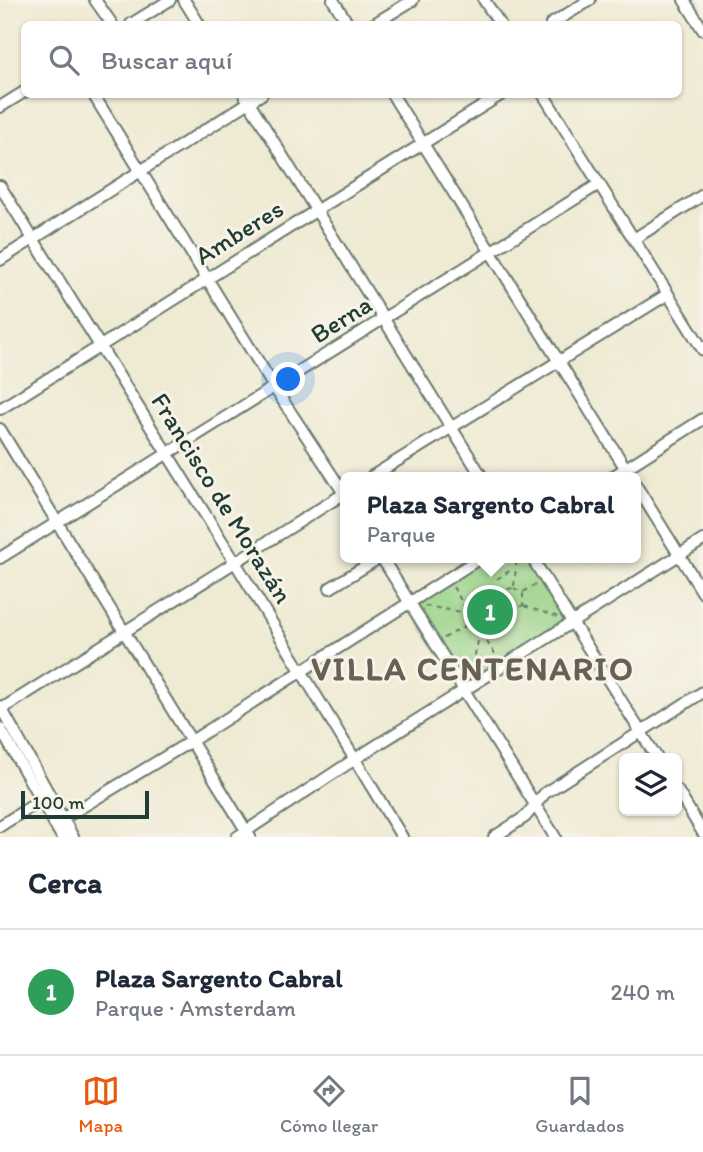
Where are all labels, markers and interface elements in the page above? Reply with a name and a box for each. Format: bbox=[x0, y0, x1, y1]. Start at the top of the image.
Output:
search box bbox=[21, 21, 682, 98]
icon: search bbox=[45, 41, 83, 79]
text: Buscar aquí bbox=[101, 44, 232, 76]
street label: Amberes bbox=[189, 192, 289, 272]
street label: Berna bbox=[304, 288, 378, 350]
your location bbox=[271, 362, 305, 396]
street label: Francisco de Morazán bbox=[144, 387, 300, 609]
popup bbox=[340, 472, 641, 563]
text: Plaza Sargento Cabral bbox=[367, 488, 614, 520]
text: Parque bbox=[367, 520, 436, 548]
pin: 1 bbox=[467, 586, 513, 638]
district label: VILLA CENTENARIO bbox=[311, 649, 635, 688]
map controls bbox=[619, 753, 682, 816]
button: layers bbox=[619, 753, 682, 816]
scale bar bbox=[21, 788, 149, 820]
text: 100 m bbox=[32, 791, 84, 814]
text: Cerca bbox=[28, 864, 102, 901]
text: Plaza Sargento Cabral bbox=[95, 962, 343, 994]
text: 1 bbox=[46, 978, 56, 1006]
text: 240 m bbox=[610, 978, 675, 1006]
text: Parque · Amsterdam bbox=[95, 994, 296, 1022]
tab: Mapa bbox=[79, 1072, 123, 1137]
tab: Cómo llegar bbox=[280, 1072, 378, 1137]
tab: Guardados bbox=[535, 1072, 624, 1137]

